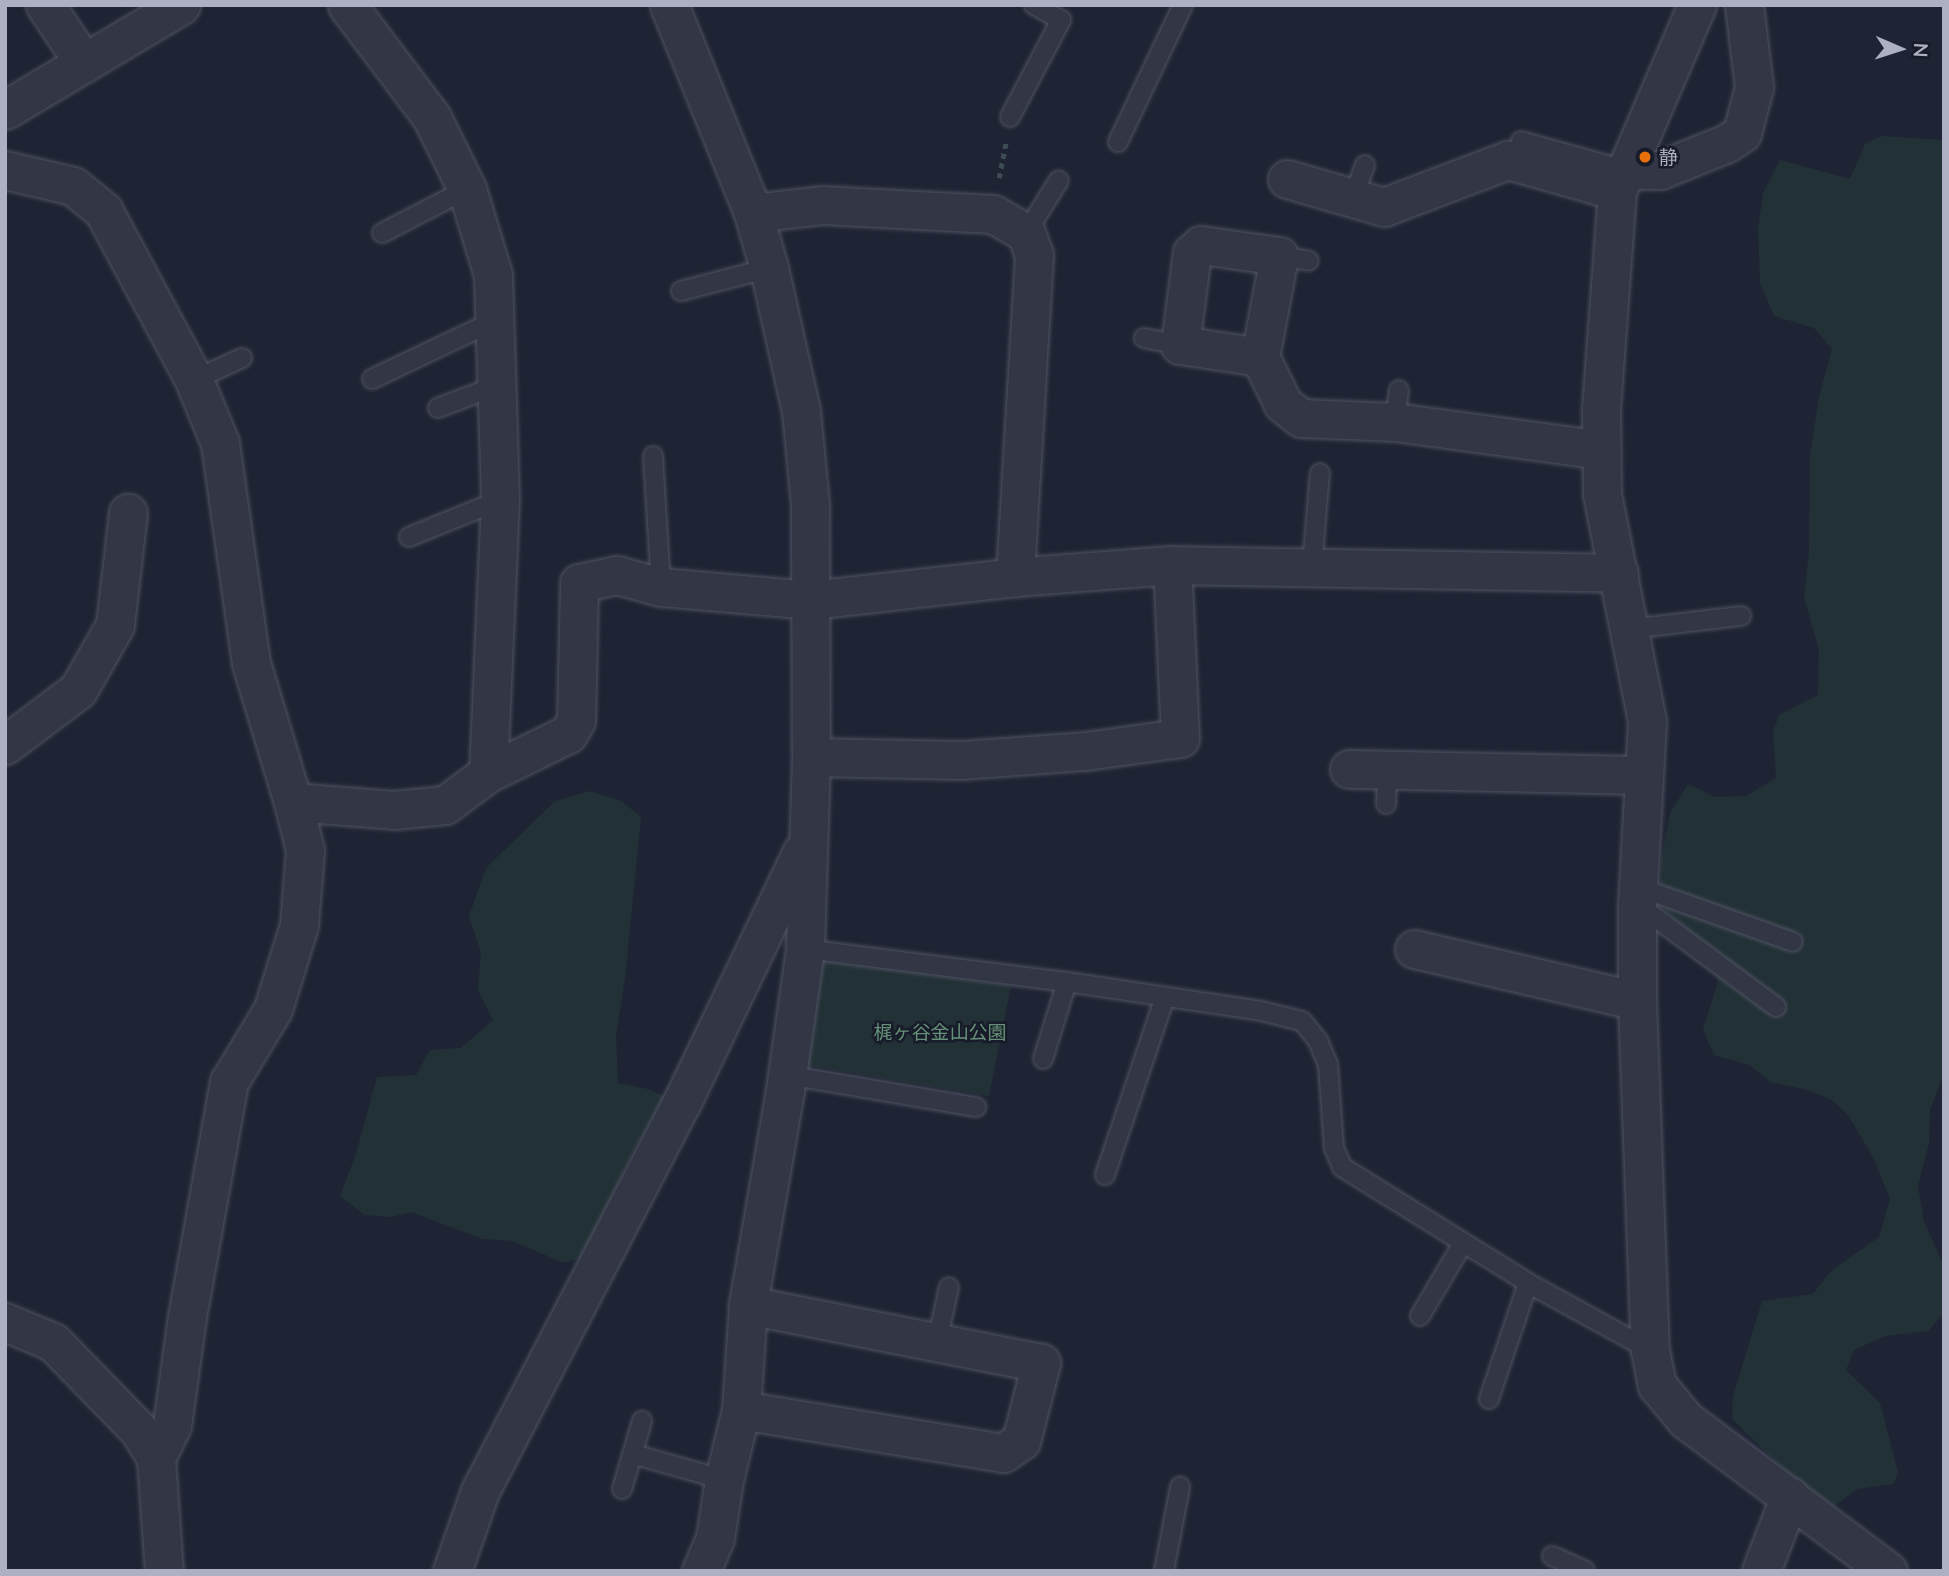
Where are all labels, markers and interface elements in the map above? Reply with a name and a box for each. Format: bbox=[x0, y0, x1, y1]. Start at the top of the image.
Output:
north arrow bbox=[1865, 14, 1935, 84]
text: N bbox=[1910, 42, 1933, 58]
place label: 静 bbox=[1659, 146, 1678, 168]
marker: 静 bbox=[1637, 149, 1653, 165]
park label: 梶ヶ谷金山公園 bbox=[874, 1021, 1006, 1043]

